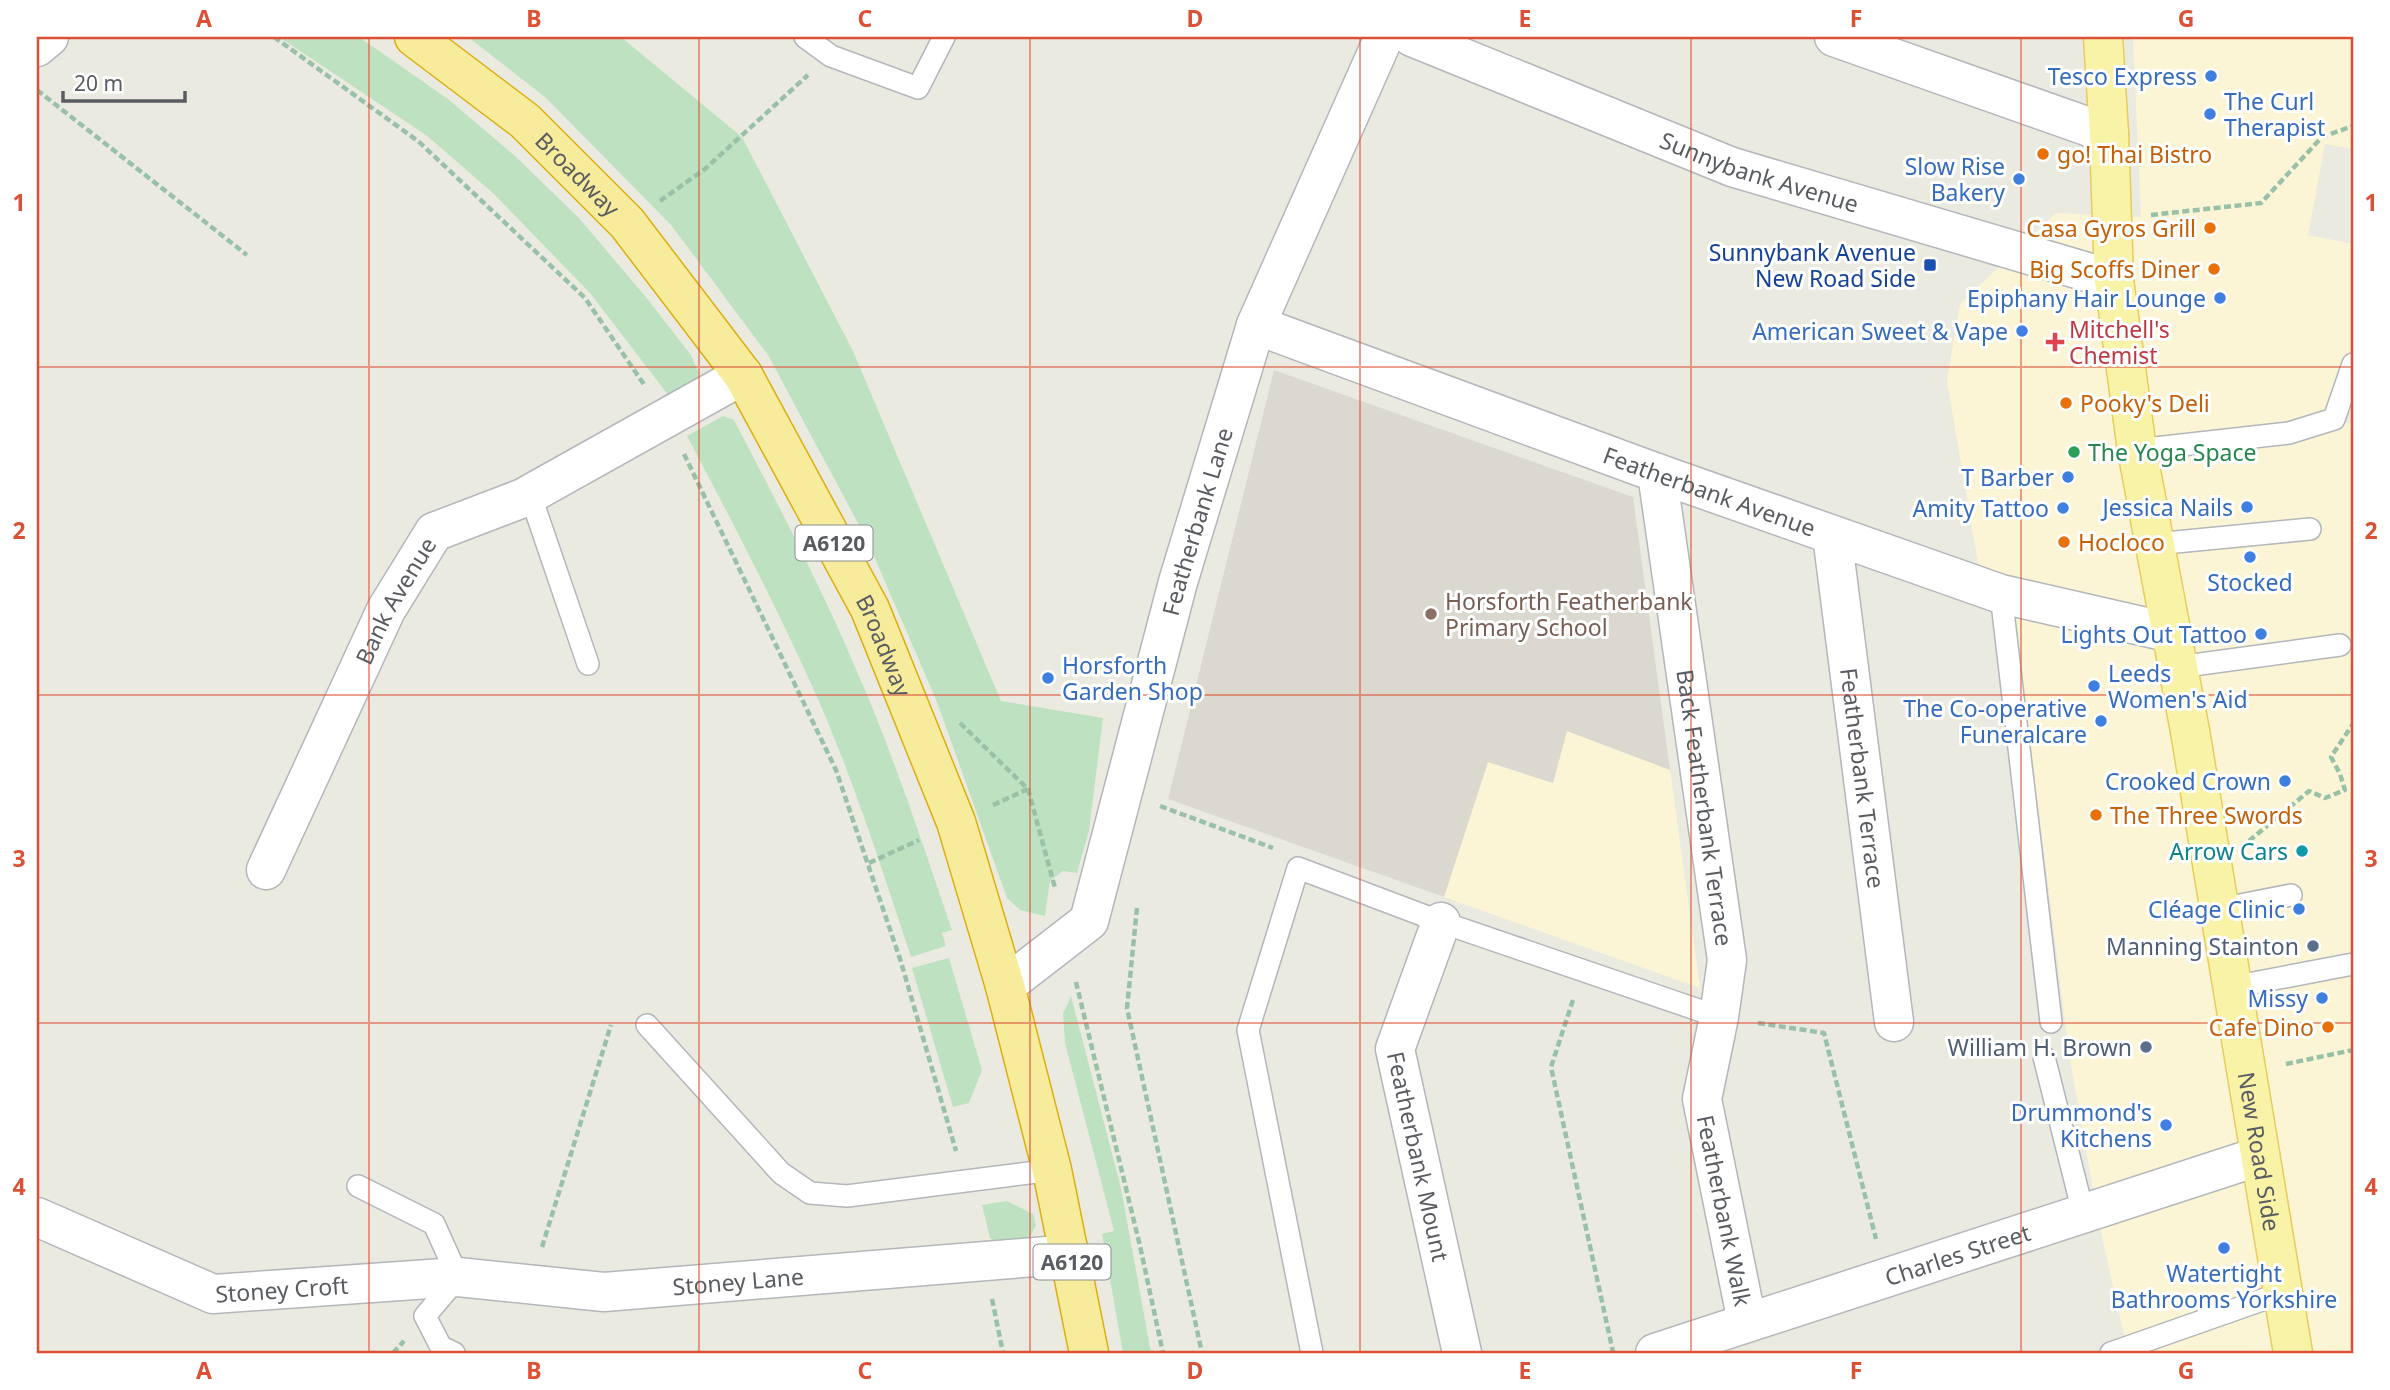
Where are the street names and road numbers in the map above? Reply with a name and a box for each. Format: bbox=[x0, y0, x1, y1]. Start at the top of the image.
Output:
street label: Broadway bbox=[528, 124, 627, 223]
street label: Sunnybank Avenue bbox=[1655, 124, 1862, 220]
street label: Featherbank Lane bbox=[1154, 424, 1240, 619]
street label: Featherbank Avenue bbox=[1599, 439, 1820, 544]
road number: A6120 bbox=[796, 526, 872, 560]
street label: Bank Avenue bbox=[347, 531, 443, 669]
street label: Broadway bbox=[849, 588, 920, 701]
street label: Featherbank Terrace bbox=[1833, 666, 1893, 890]
street label: Back Featherbank Terrace bbox=[1669, 667, 1741, 948]
street label: Featherbank Mount bbox=[1380, 1048, 1457, 1264]
street label: New Road Side bbox=[2231, 1069, 2289, 1234]
street label: Featherbank Walk bbox=[1690, 1112, 1760, 1310]
street label: Charles Street bbox=[1880, 1216, 2034, 1293]
road number: A6120 bbox=[1034, 1244, 1110, 1280]
street label: Stoney Lane bbox=[671, 1260, 805, 1302]
street label: Stoney Croft bbox=[214, 1269, 349, 1310]

